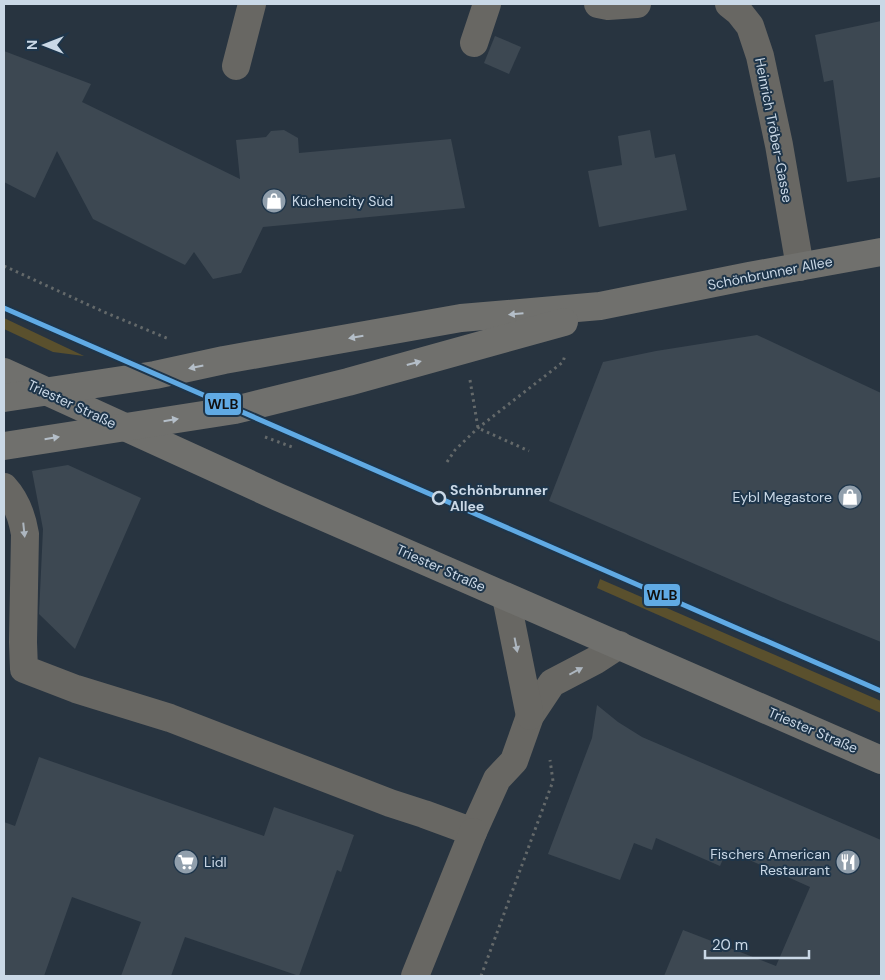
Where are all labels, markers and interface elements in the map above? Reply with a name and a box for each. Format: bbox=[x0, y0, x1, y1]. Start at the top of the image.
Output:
north arrow bbox=[20, 20, 70, 70]
text: N bbox=[23, 40, 41, 50]
street label: Heinrich Tröber-Gasse bbox=[751, 56, 797, 204]
shop icon: Küchencity Süd bbox=[261, 188, 287, 214]
place label: Küchencity Süd bbox=[292, 192, 393, 210]
street label: Schönbrunner Allee bbox=[706, 252, 834, 294]
one-way arrow bbox=[508, 310, 524, 318]
one-way arrow bbox=[347, 334, 363, 342]
one-way arrow bbox=[407, 359, 422, 367]
one-way arrow bbox=[188, 363, 203, 371]
street label: Triester Straße bbox=[25, 376, 119, 432]
line badge: WLB bbox=[204, 392, 242, 416]
text: WLB bbox=[208, 395, 239, 413]
one-way arrow bbox=[164, 416, 180, 424]
one-way arrow bbox=[44, 434, 60, 442]
place label: Schönbrunner Allee bbox=[450, 481, 548, 515]
shop icon: Eybl Megastore bbox=[837, 484, 863, 510]
place label: Eybl Megastore bbox=[732, 488, 832, 506]
marker: Schönbrunner Allee bbox=[432, 491, 446, 505]
one-way arrow bbox=[20, 523, 28, 539]
street label: Triester Straße bbox=[394, 540, 488, 596]
line badge: WLB bbox=[643, 583, 681, 607]
text: WLB bbox=[647, 586, 678, 604]
one-way arrow bbox=[512, 637, 520, 653]
one-way arrow bbox=[568, 667, 583, 675]
street label: Triester Straße bbox=[765, 703, 861, 757]
place label: Fischers American Restaurant bbox=[710, 845, 830, 879]
supermarket icon: Lidl bbox=[173, 849, 199, 875]
restaurant icon: Fischers American Restaurant bbox=[835, 849, 861, 875]
place label: Lidl bbox=[204, 853, 227, 871]
scale bar bbox=[705, 928, 809, 960]
text: 20 m bbox=[712, 935, 748, 955]

